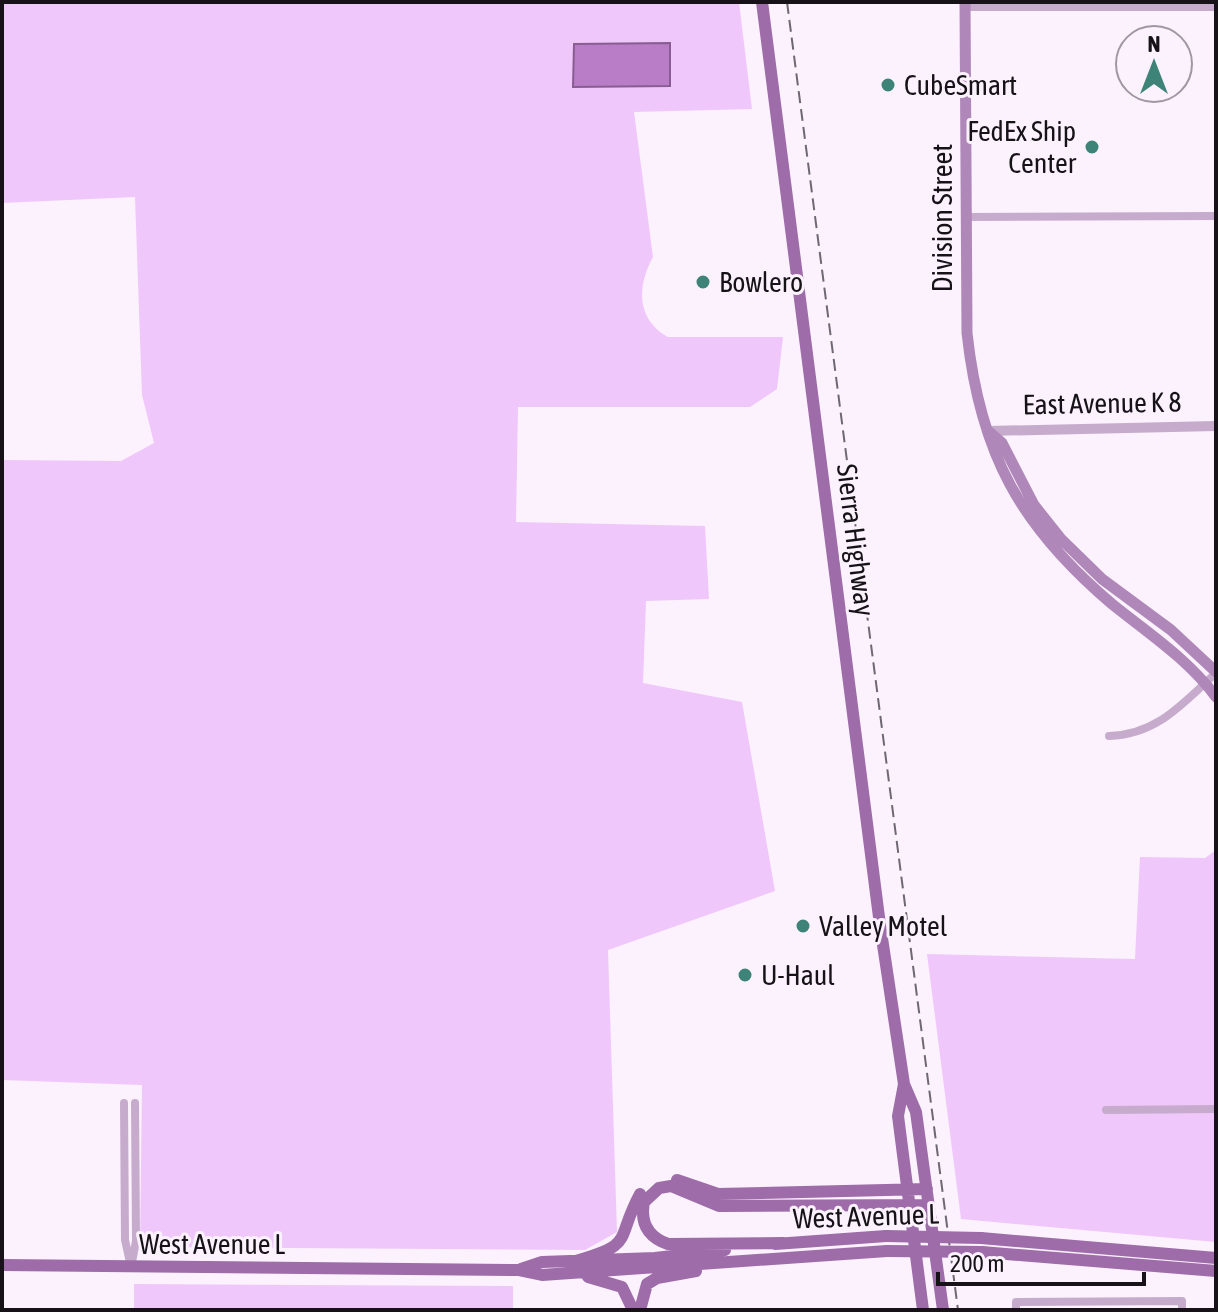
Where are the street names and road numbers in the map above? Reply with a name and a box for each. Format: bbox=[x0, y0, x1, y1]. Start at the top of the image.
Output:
street label: Division Street bbox=[926, 144, 958, 292]
street label: East Avenue K 8 bbox=[1022, 386, 1182, 420]
street label: Sierra Highway bbox=[831, 462, 881, 618]
street label: West Avenue L bbox=[792, 1197, 940, 1235]
street label: West Avenue L bbox=[139, 1228, 285, 1260]

